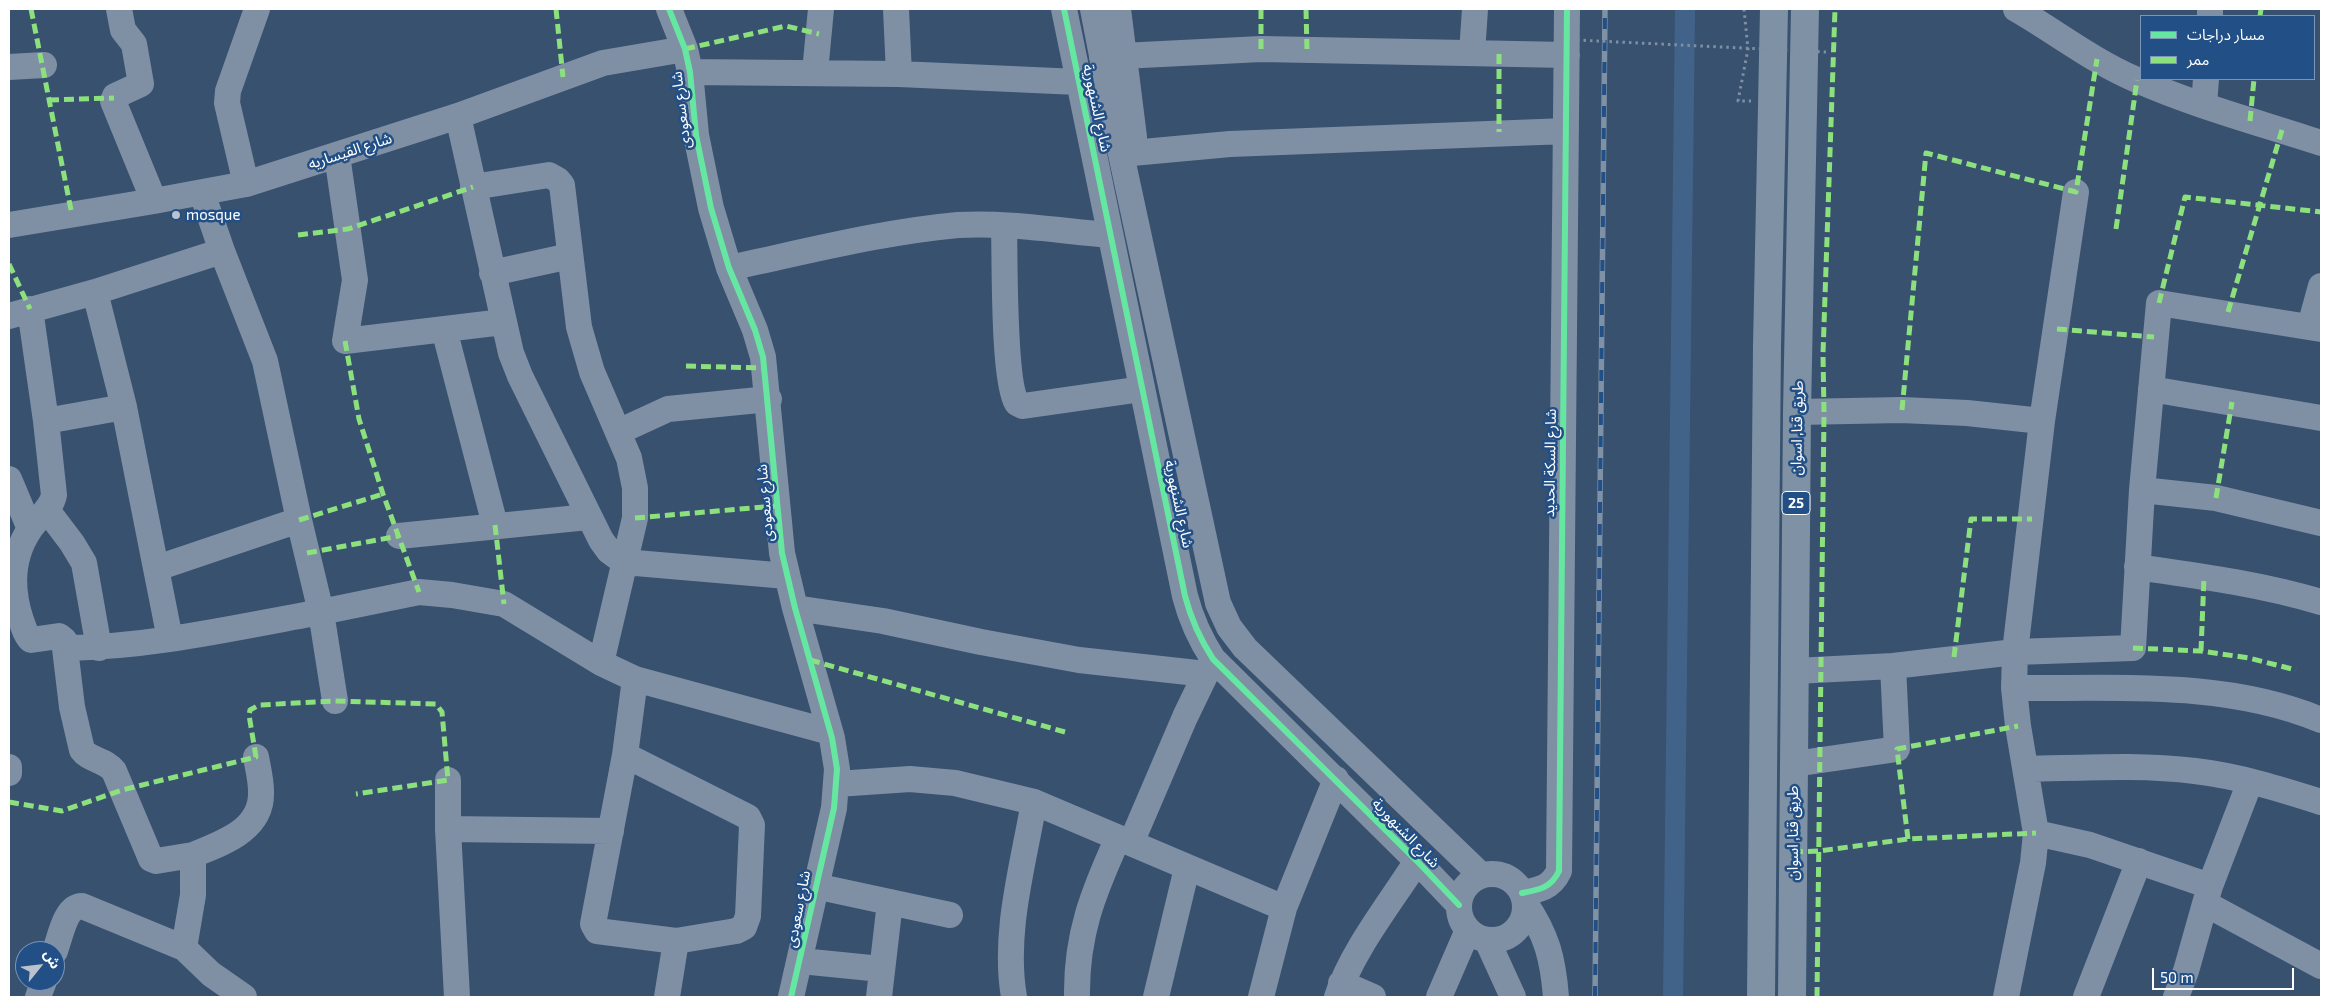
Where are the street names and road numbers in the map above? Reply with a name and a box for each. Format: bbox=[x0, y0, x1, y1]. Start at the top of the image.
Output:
street label: شارع الشنهورية bbox=[1079, 62, 1115, 154]
street label: شارع سعودى bbox=[667, 70, 695, 150]
street label: شارع القيساريه bbox=[306, 129, 394, 173]
street label: طريق قنا, اسوان bbox=[1787, 380, 1807, 476]
street label: شارع السكة الحديد bbox=[1540, 409, 1560, 517]
street label: شارع الشنهورية bbox=[1161, 458, 1197, 550]
street label: شارع سعودى bbox=[753, 463, 777, 543]
road number: 25 bbox=[1782, 492, 1810, 514]
street label: طريق قنا, اسوان bbox=[1784, 786, 1802, 880]
street label: شارع الشنهورية bbox=[1368, 795, 1444, 871]
street label: شارع سعودى bbox=[782, 869, 814, 949]

